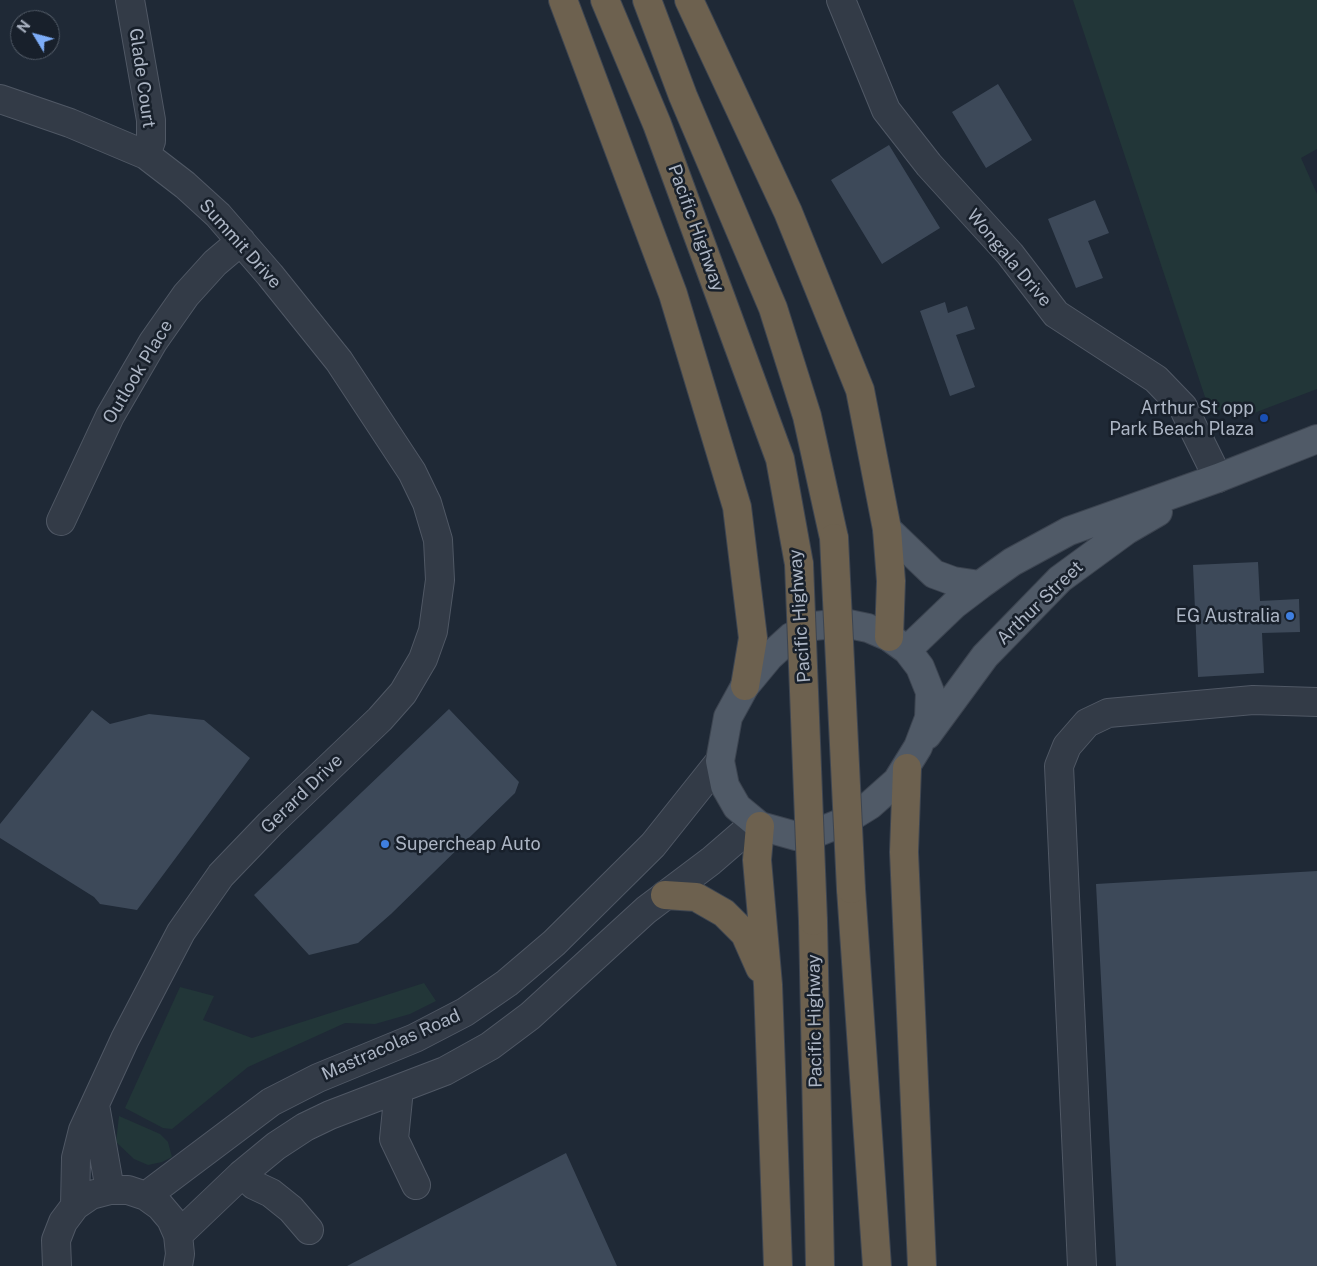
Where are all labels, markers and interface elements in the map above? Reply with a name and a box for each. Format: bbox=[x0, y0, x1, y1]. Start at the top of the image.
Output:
north arrow bbox=[10, 10, 60, 60]
text: N bbox=[14, 17, 33, 36]
street label: Glade Court bbox=[124, 27, 160, 129]
street label: Pacific Highway bbox=[663, 161, 729, 295]
street label: Summit Drive bbox=[194, 195, 286, 293]
street label: Wongala Drive bbox=[962, 205, 1056, 311]
street label: Outlook Place bbox=[99, 316, 177, 428]
place label: Arthur St opp Park Beach Plaza bbox=[1109, 397, 1254, 439]
marker: Arthur St opp Park Beach Plaza bbox=[1258, 412, 1270, 424]
street label: Pacific Highway bbox=[785, 549, 815, 683]
street label: Arthur Street bbox=[992, 557, 1088, 649]
place label: EG Australia bbox=[1176, 605, 1280, 627]
marker: EG Australia bbox=[1284, 610, 1296, 622]
street label: Gerard Drive bbox=[257, 750, 347, 838]
place label: Supercheap Auto bbox=[395, 833, 541, 855]
marker: Supercheap Auto bbox=[379, 838, 391, 850]
street label: Pacific Highway bbox=[803, 954, 827, 1088]
street label: Mastracolas Road bbox=[318, 1005, 464, 1085]

